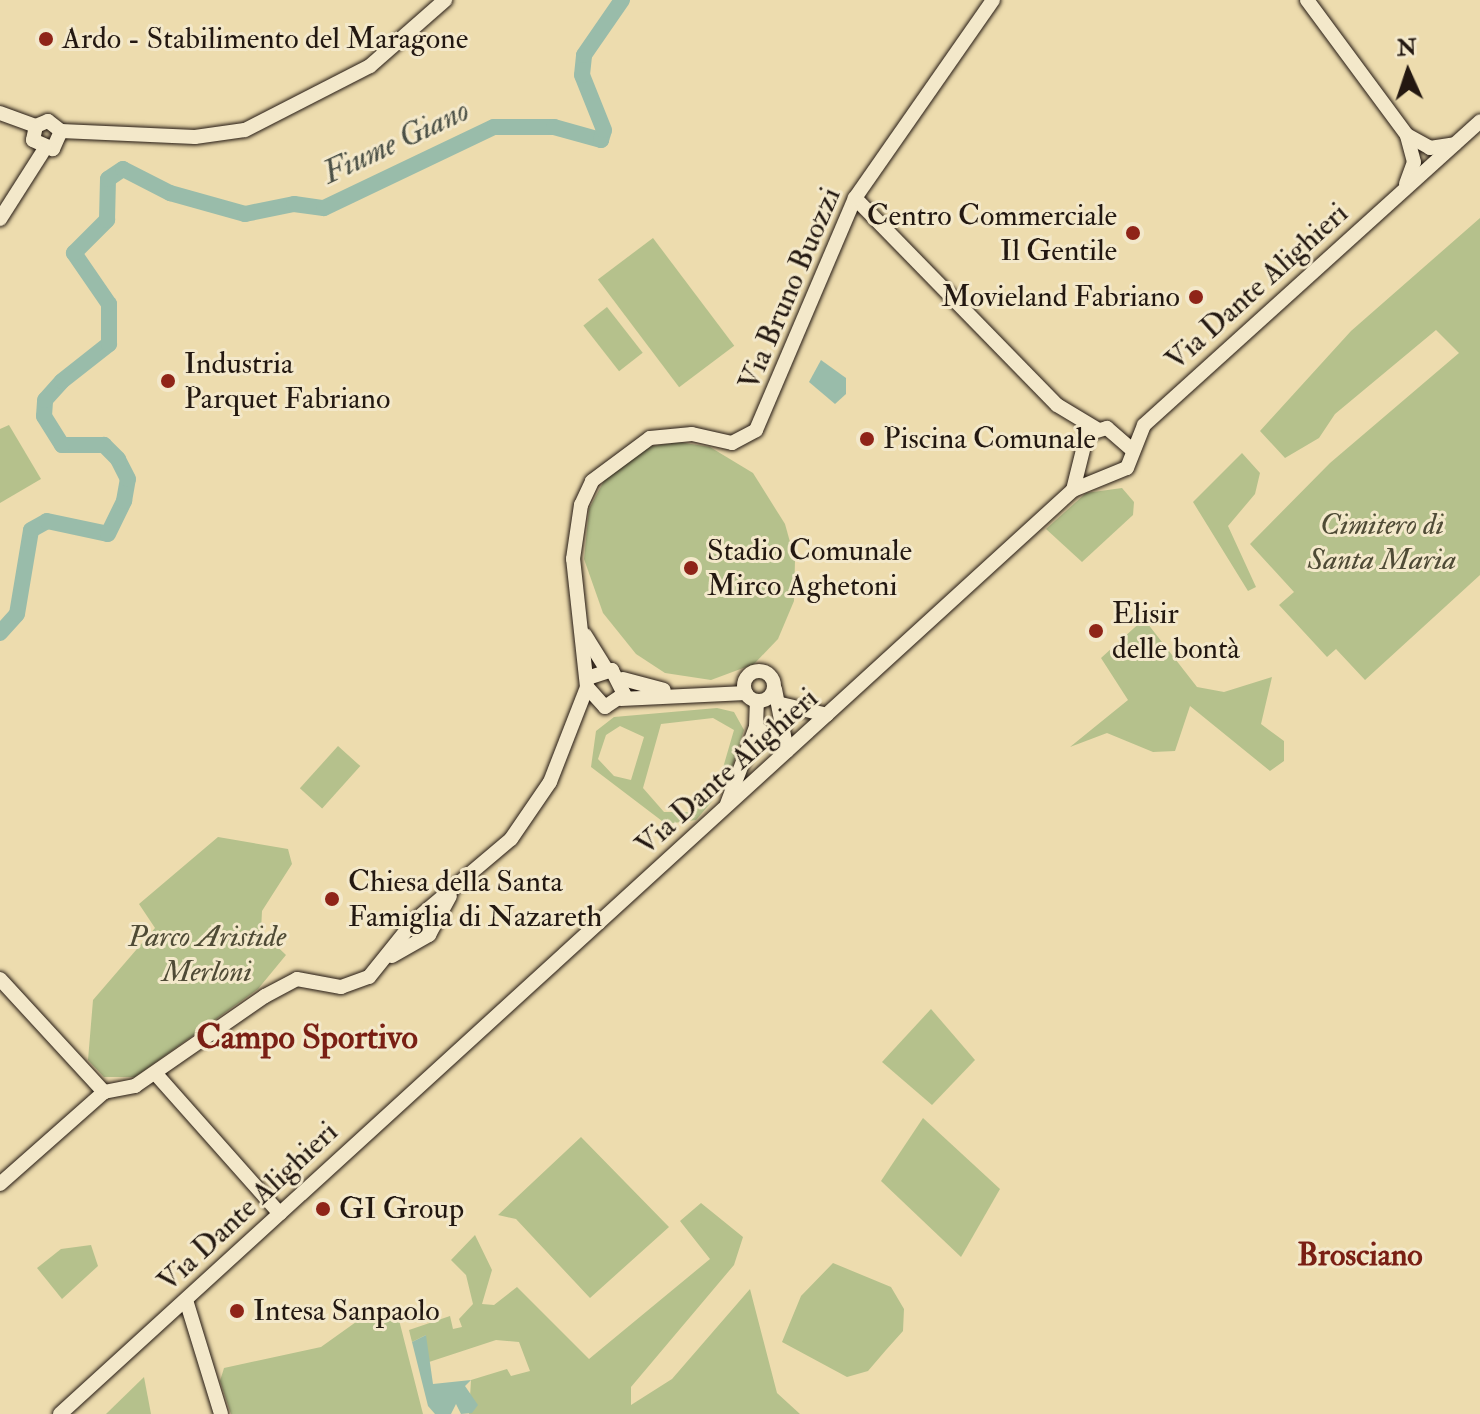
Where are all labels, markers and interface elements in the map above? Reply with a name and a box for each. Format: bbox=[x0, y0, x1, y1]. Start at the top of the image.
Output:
place label: Ardo - Stabilimento del Maragone bbox=[62, 21, 468, 57]
marker: Ardo - Stabilimento del Maragone bbox=[37, 30, 55, 48]
north arrow bbox=[1368, 32, 1448, 112]
text: N bbox=[1396, 34, 1417, 63]
water label: Fiume Giano bbox=[317, 91, 475, 193]
street label: Via Bruno Buozzi bbox=[731, 182, 849, 396]
street label: Via Dante Alighieri bbox=[1158, 196, 1356, 378]
place label: Centro Commerciale Il Gentile bbox=[867, 198, 1117, 268]
marker: Centro Commerciale Il Gentile bbox=[1124, 224, 1142, 242]
place label: Movieland Fabriano bbox=[941, 279, 1180, 315]
marker: Movieland Fabriano bbox=[1187, 288, 1205, 306]
place label: Industria Parquet Fabriano bbox=[184, 346, 390, 416]
marker: Industria Parquet Fabriano bbox=[159, 372, 177, 390]
place label: Piscina Comunale bbox=[883, 421, 1096, 457]
marker: Piscina Comunale bbox=[858, 430, 876, 448]
park label: Cimitero di Santa Maria bbox=[1308, 507, 1456, 578]
place label: Stadio Comunale Mirco Aghetoni bbox=[707, 533, 912, 604]
marker: Stadio Comunale Mirco Aghetoni bbox=[682, 559, 700, 577]
place label: Elisir delle bontà bbox=[1112, 596, 1240, 666]
marker: Elisir delle bontà bbox=[1087, 622, 1105, 640]
street label: Via Dante Alighieri bbox=[628, 681, 826, 863]
place label: Chiesa della Santa Famiglia di Nazareth bbox=[348, 864, 602, 934]
marker: Chiesa della Santa Famiglia di Nazareth bbox=[323, 890, 341, 908]
park label: Parco Aristide Merloni bbox=[128, 919, 286, 990]
district label: Campo Sportivo bbox=[196, 1018, 418, 1058]
street label: Via Dante Alighieri bbox=[150, 1114, 346, 1300]
place label: GI Group bbox=[339, 1191, 464, 1227]
marker: GI Group bbox=[314, 1200, 332, 1218]
district label: Brosciano bbox=[1297, 1236, 1423, 1274]
place label: Intesa Sanpaolo bbox=[253, 1293, 440, 1329]
marker: Intesa Sanpaolo bbox=[228, 1302, 246, 1320]

